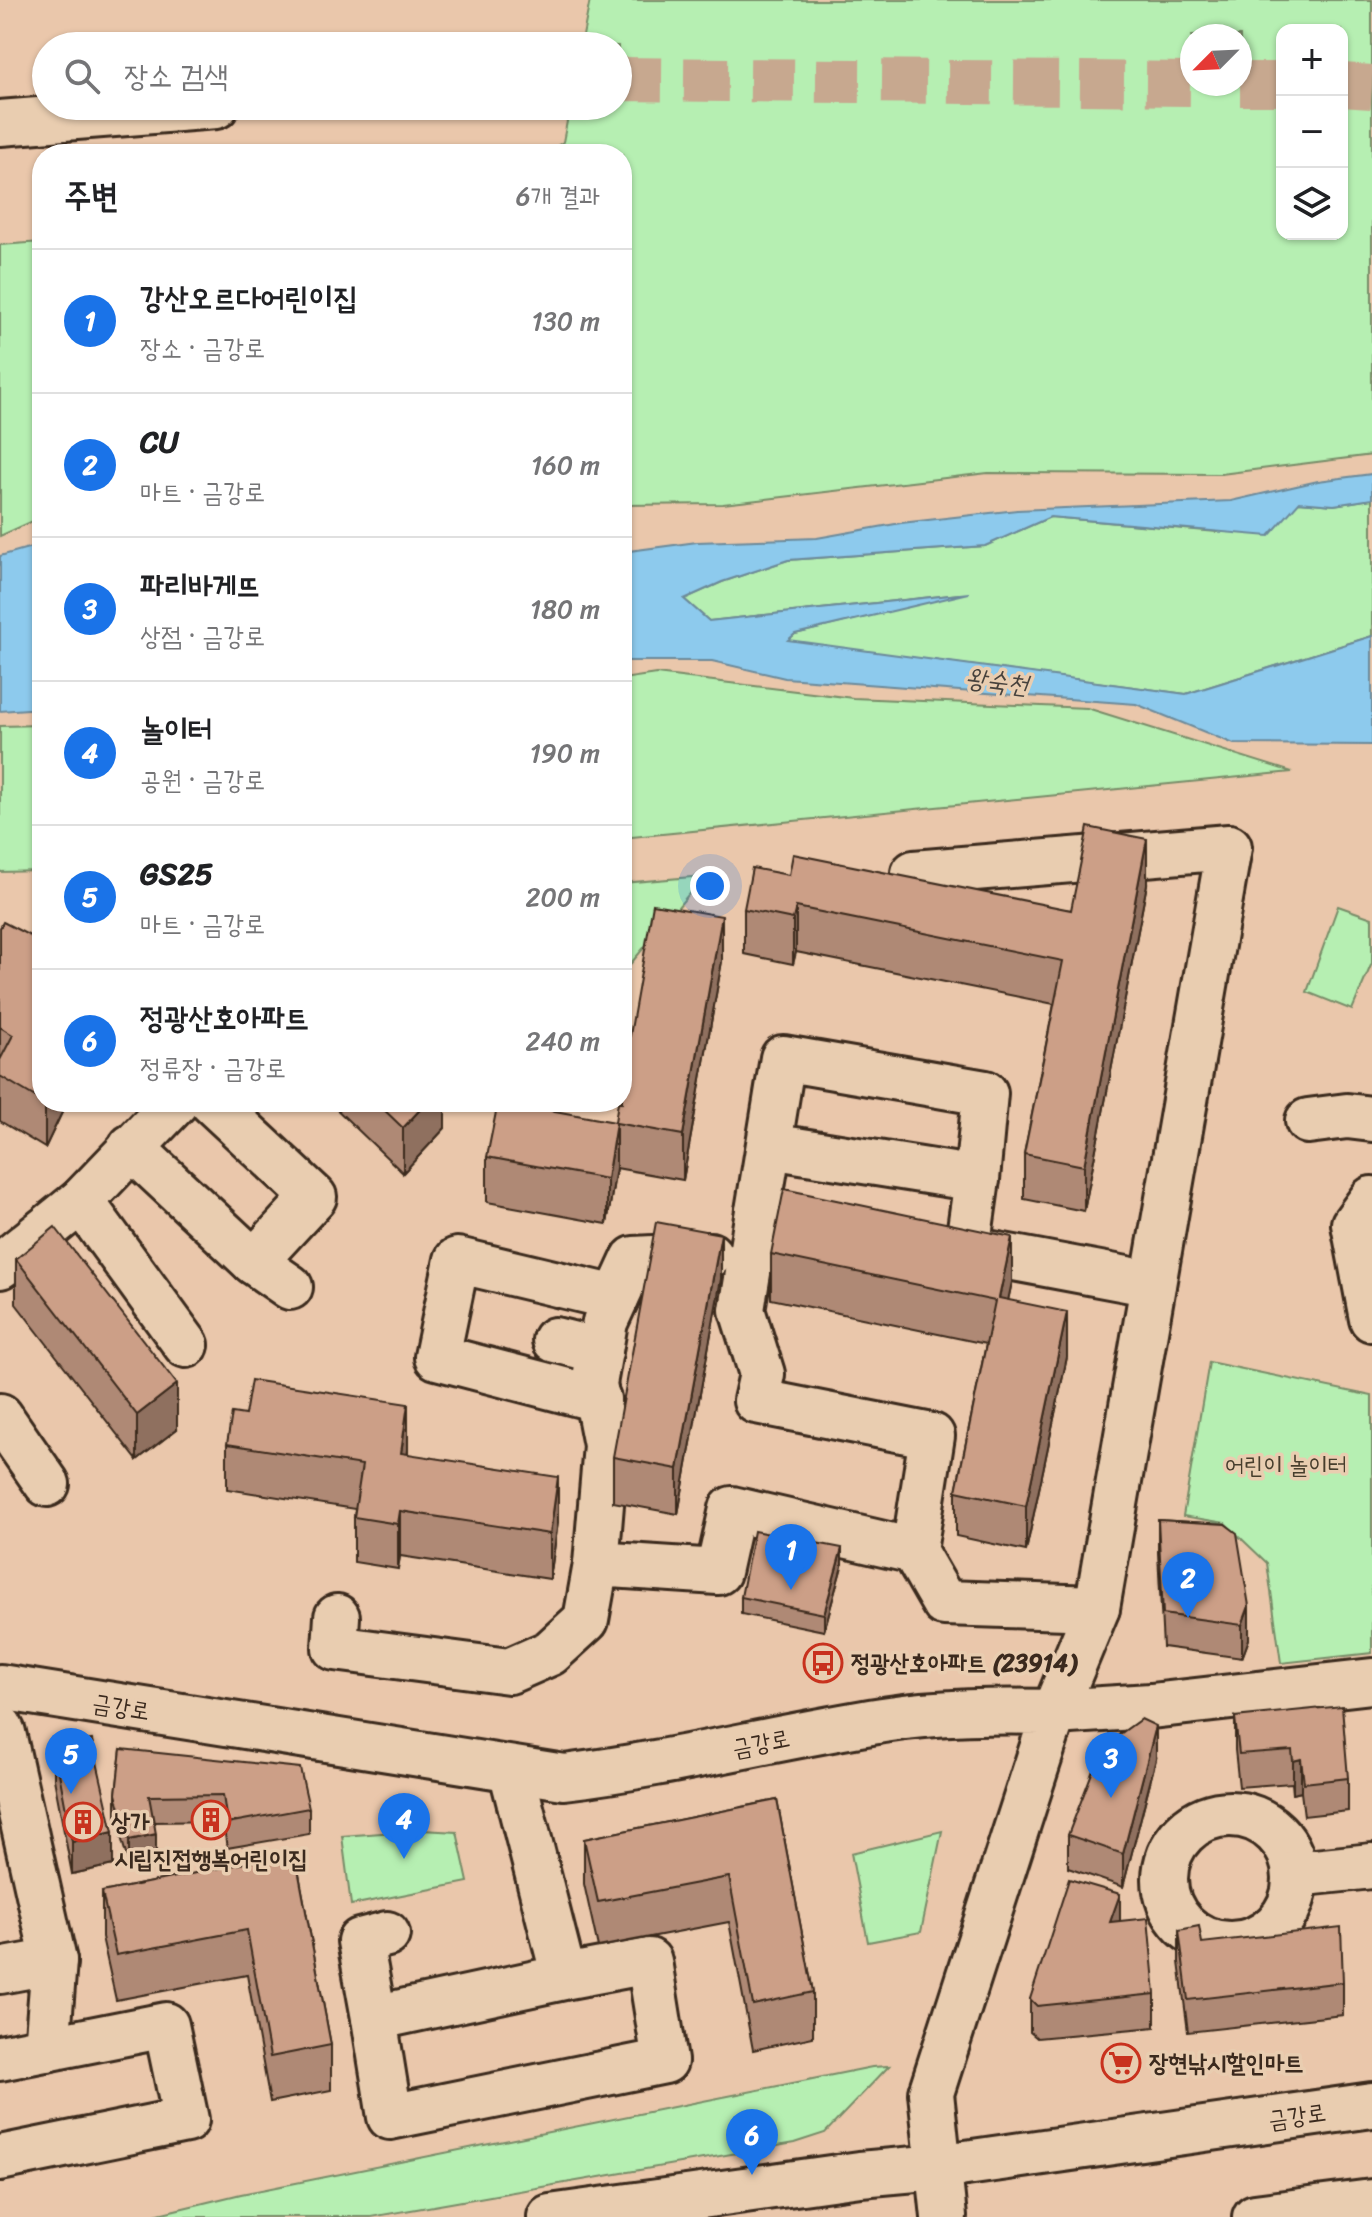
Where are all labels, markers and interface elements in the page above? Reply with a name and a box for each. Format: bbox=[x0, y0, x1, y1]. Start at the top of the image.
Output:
north arrow bbox=[1180, 24, 1252, 96]
map controls bbox=[1276, 24, 1348, 240]
button: + bbox=[1276, 24, 1348, 96]
search box bbox=[32, 32, 632, 120]
text: 장소 검색 bbox=[124, 49, 228, 103]
icon: search bbox=[60, 54, 104, 98]
button: − bbox=[1276, 96, 1348, 168]
text: 주변 bbox=[64, 166, 119, 226]
button: layers bbox=[1276, 168, 1348, 240]
text: 6개 결과 bbox=[516, 173, 600, 219]
text: 강산오르다어린이집 bbox=[140, 271, 357, 325]
text: 1 bbox=[84, 298, 96, 344]
text: 130 m bbox=[531, 298, 600, 344]
text: 장소 · 금강로 bbox=[140, 325, 265, 371]
text: CU bbox=[140, 415, 179, 469]
text: 2 bbox=[82, 442, 98, 488]
text: 160 m bbox=[531, 442, 600, 488]
text: 마트 · 금강로 bbox=[140, 469, 265, 515]
text: 파리바게뜨 bbox=[140, 559, 261, 613]
text: 3 bbox=[83, 586, 97, 632]
text: 180 m bbox=[530, 586, 600, 632]
text: 상점 · 금강로 bbox=[140, 613, 265, 659]
water label: 왕숙천 bbox=[963, 654, 1034, 708]
text: 놀이터 bbox=[140, 703, 212, 757]
text: 4 bbox=[82, 730, 98, 776]
text: 190 m bbox=[530, 730, 600, 776]
text: 공원 · 금강로 bbox=[140, 757, 265, 803]
text: GS25 bbox=[140, 847, 213, 901]
your location bbox=[690, 866, 730, 906]
text: 5 bbox=[82, 874, 98, 920]
text: 200 m bbox=[525, 874, 600, 920]
text: 마트 · 금강로 bbox=[140, 901, 265, 947]
text: 정광산호아파트 bbox=[140, 991, 309, 1045]
text: 6 bbox=[83, 1018, 97, 1064]
text: 240 m bbox=[526, 1018, 600, 1064]
text: 정류장 · 금강로 bbox=[140, 1045, 286, 1091]
park label: 어린이 놀이터 bbox=[1225, 1444, 1347, 1486]
pin: 1 bbox=[765, 1524, 817, 1590]
pin: 2 bbox=[1162, 1552, 1214, 1618]
bus stop icon: 정광산호아파트 (23914) bbox=[802, 1642, 844, 1684]
place label: 정광산호아파트 (23914) bbox=[851, 1642, 1078, 1684]
street label: 금강로 bbox=[89, 1682, 153, 1732]
street label: 금강로 bbox=[729, 1717, 793, 1769]
pin: 5 bbox=[45, 1728, 97, 1794]
pin: 3 bbox=[1085, 1732, 1137, 1798]
pin: 4 bbox=[378, 1793, 430, 1859]
building icon: 시립진접행복어린이집 bbox=[190, 1799, 232, 1841]
building icon: 상가 bbox=[62, 1801, 104, 1843]
place label: 상가 bbox=[111, 1801, 150, 1843]
place label: 시립진접행복어린이집 bbox=[114, 1838, 308, 1880]
supermarket icon: 장현낚시할인마트 bbox=[1100, 2042, 1142, 2084]
place label: 장현낚시할인마트 bbox=[1149, 2042, 1304, 2084]
street label: 금강로 bbox=[1265, 2091, 1329, 2141]
pin: 6 bbox=[726, 2109, 778, 2175]

